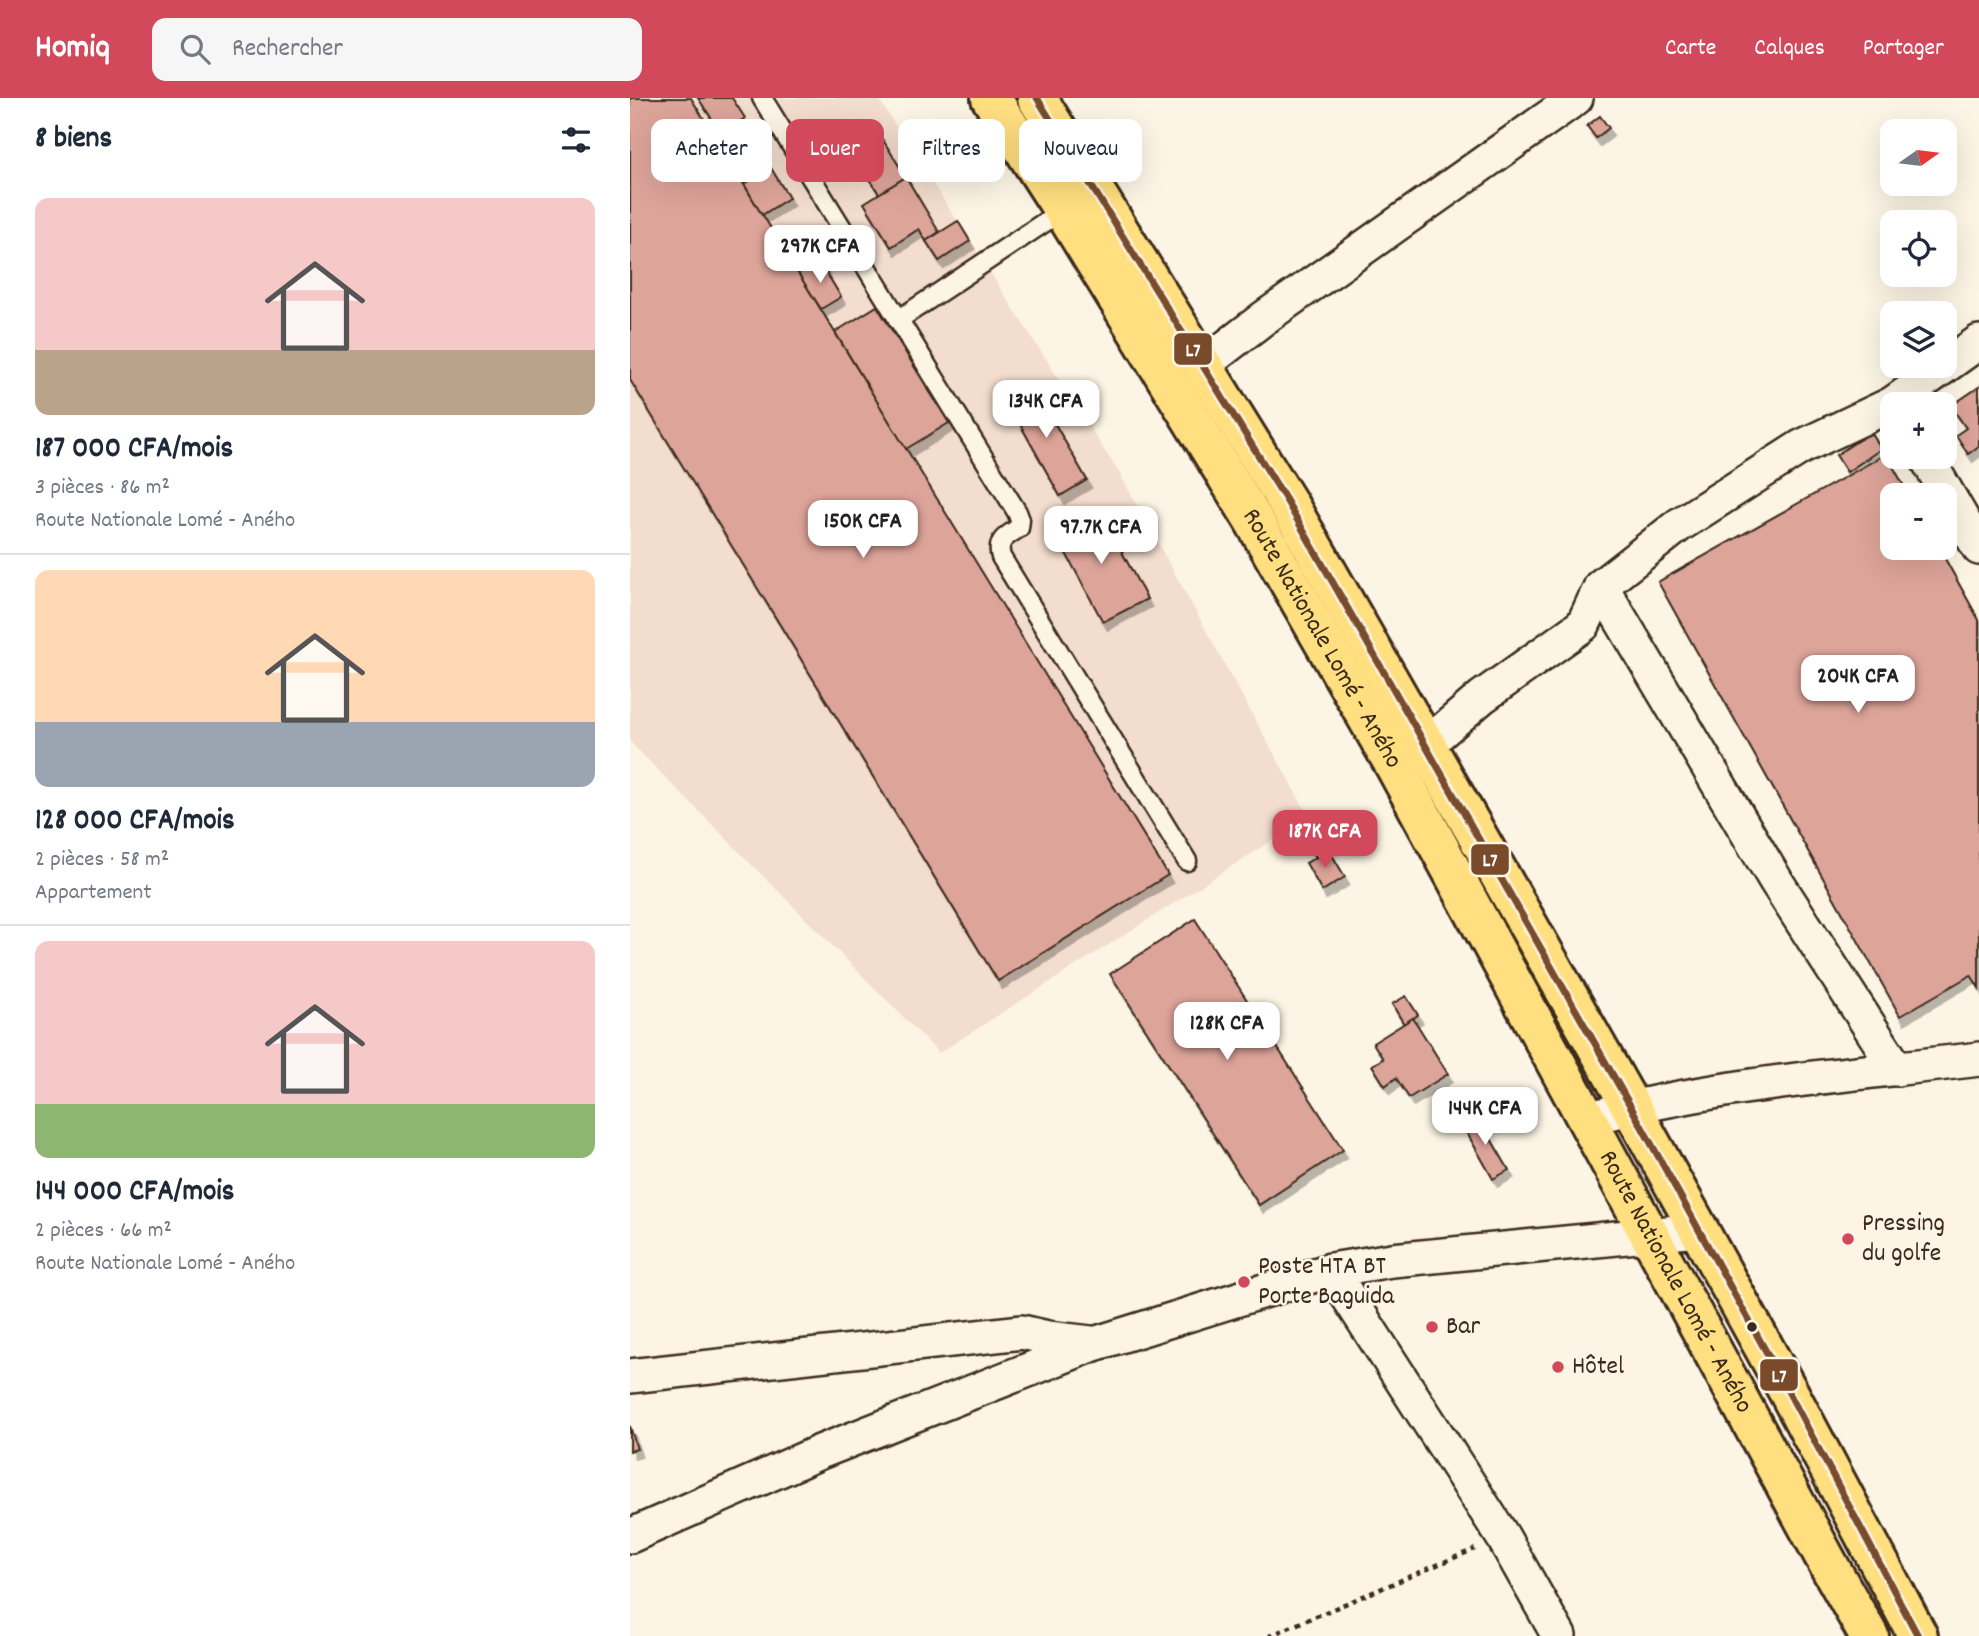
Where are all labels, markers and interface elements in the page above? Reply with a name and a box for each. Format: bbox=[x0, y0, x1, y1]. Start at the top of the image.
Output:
search box bbox=[152, 18, 642, 81]
text: Homiq bbox=[35, 26, 110, 73]
icon: search bbox=[176, 30, 214, 68]
text: Rechercher bbox=[232, 31, 343, 68]
text: Carte bbox=[1665, 32, 1716, 66]
text: Calques bbox=[1754, 32, 1825, 66]
text: Partager bbox=[1863, 32, 1944, 66]
text: 8 biens bbox=[35, 119, 112, 162]
chip: Acheter bbox=[651, 119, 772, 182]
chip: Louer bbox=[786, 119, 884, 182]
chip: Filtres bbox=[898, 119, 1005, 182]
chip: Nouveau bbox=[1019, 119, 1142, 182]
north arrow bbox=[1880, 119, 1956, 196]
map controls bbox=[1880, 119, 1957, 560]
icon: filters bbox=[557, 121, 595, 159]
button: locate bbox=[1880, 210, 1957, 287]
pin: 297K CFA bbox=[748, 226, 892, 285]
text: 297K CFA bbox=[780, 231, 860, 264]
icon: home bbox=[252, 243, 378, 369]
button: layers bbox=[1880, 301, 1957, 378]
line badge: L7 bbox=[1173, 332, 1213, 366]
text: L7 bbox=[1185, 339, 1201, 366]
pin: 134K CFA bbox=[974, 380, 1118, 440]
text: 134K CFA bbox=[1009, 386, 1083, 419]
button: + bbox=[1880, 392, 1957, 469]
text: 187 000 CFA/mois bbox=[35, 429, 233, 472]
text: 3 pièces · 86 m² bbox=[35, 472, 170, 505]
button: − bbox=[1880, 483, 1957, 560]
pin: 150K CFA bbox=[791, 500, 935, 560]
street label: Route Nationale Lomé - Aného bbox=[1232, 502, 1411, 776]
text: Route Nationale Lomé - Aného bbox=[35, 505, 295, 538]
text: 150K CFA bbox=[824, 506, 902, 539]
pin: 97.7K CFA bbox=[1021, 506, 1181, 566]
text: 97.7K CFA bbox=[1060, 512, 1142, 545]
icon: home bbox=[252, 615, 378, 741]
pin: 204K CFA bbox=[1786, 656, 1930, 715]
text: 204K CFA bbox=[1817, 661, 1899, 694]
text: 128 000 CFA/mois bbox=[35, 801, 235, 844]
pin: 187K CFA bbox=[1253, 810, 1397, 870]
text: 187K CFA bbox=[1288, 816, 1362, 849]
line badge: L7 bbox=[1470, 843, 1510, 876]
text: 2 pièces · 58 m² bbox=[35, 844, 169, 877]
text: L7 bbox=[1482, 849, 1498, 876]
text: Appartement bbox=[35, 877, 152, 910]
icon: home bbox=[252, 986, 378, 1112]
pin: 128K CFA bbox=[1155, 1002, 1299, 1062]
text: 128K CFA bbox=[1190, 1008, 1264, 1041]
pin: 144K CFA bbox=[1413, 1088, 1557, 1147]
text: 144K CFA bbox=[1448, 1093, 1522, 1126]
street label: Route Nationale Lomé - Aného bbox=[1589, 1144, 1762, 1420]
text: 144 000 CFA/mois bbox=[35, 1172, 234, 1215]
place label: Pressing du golfe bbox=[1862, 1206, 1945, 1273]
text: 2 pièces · 66 m² bbox=[35, 1215, 172, 1248]
marker: Pressing du golfe bbox=[1840, 1231, 1856, 1247]
text: Route Nationale Lomé - Aného bbox=[35, 1248, 295, 1281]
place label: Poste HTA BT Porte Baguida bbox=[1258, 1249, 1395, 1316]
marker: Poste HTA BT Porte Baguida bbox=[1236, 1274, 1252, 1290]
place label: Bar bbox=[1446, 1309, 1481, 1346]
marker: Bar bbox=[1424, 1319, 1440, 1335]
unlabelled marker bbox=[1745, 1320, 1759, 1334]
place label: Hôtel bbox=[1572, 1349, 1624, 1386]
line badge: L7 bbox=[1759, 1358, 1799, 1392]
marker: Hôtel bbox=[1550, 1359, 1566, 1375]
text: L7 bbox=[1771, 1365, 1787, 1392]

